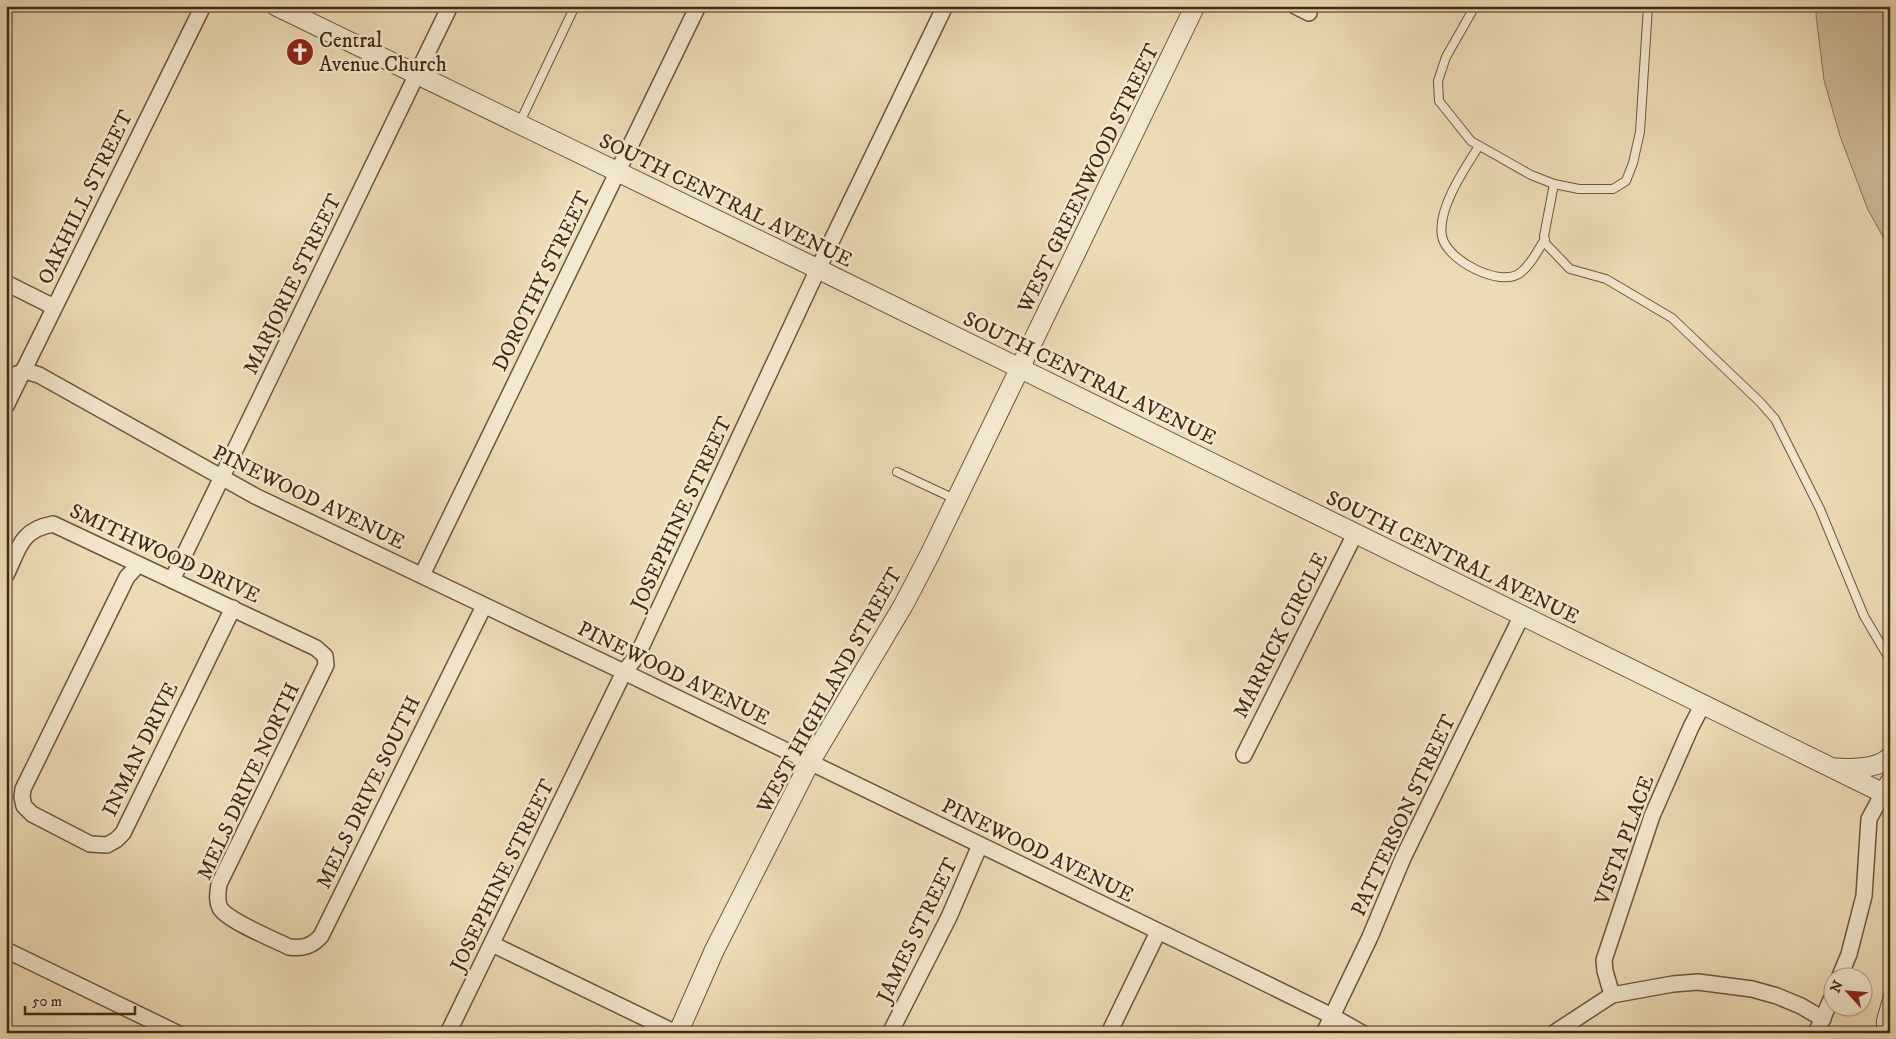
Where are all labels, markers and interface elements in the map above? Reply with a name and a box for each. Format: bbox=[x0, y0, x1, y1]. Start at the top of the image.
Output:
place label: Central Avenue Church bbox=[319, 28, 447, 78]
church icon: Central Avenue Church bbox=[285, 37, 315, 67]
street label: WEST GREENWOOD STREET bbox=[1012, 40, 1166, 318]
street label: OAKHILL STREET bbox=[32, 106, 139, 289]
street label: SOUTH CENTRAL AVENUE bbox=[595, 128, 856, 274]
street label: DOROTHY STREET bbox=[487, 187, 597, 376]
street label: MARJORIE STREET bbox=[238, 190, 348, 379]
street label: SOUTH CENTRAL AVENUE bbox=[959, 306, 1220, 452]
street label: JOSEPHINE STREET bbox=[625, 412, 738, 616]
street label: PINEWOOD AVENUE bbox=[208, 440, 409, 556]
street label: SOUTH CENTRAL AVENUE bbox=[1322, 485, 1583, 631]
street label: SMITHWOOD DRIVE bbox=[65, 498, 264, 610]
street label: MARRICK CIRCLE bbox=[1228, 548, 1334, 723]
street label: WEST HIGHLAND STREET bbox=[751, 563, 908, 819]
street label: PINEWOOD AVENUE bbox=[573, 616, 774, 732]
street label: INMAN DRIVE bbox=[97, 678, 185, 821]
street label: MELS DRIVE NORTH bbox=[192, 679, 306, 884]
street label: MELS DRIVE SOUTH bbox=[311, 692, 427, 893]
street label: PATTERSON STREET bbox=[1346, 710, 1462, 920]
street label: VISTA PLACE bbox=[1589, 772, 1660, 910]
street label: JOSEPHINE STREET bbox=[444, 775, 561, 978]
street label: PINEWOOD AVENUE bbox=[937, 793, 1138, 909]
street label: JAMES STREET bbox=[871, 854, 964, 1009]
north arrow bbox=[1824, 966, 1874, 1016]
text: N bbox=[1827, 977, 1848, 996]
scale bar bbox=[25, 984, 135, 1016]
text: 50 m bbox=[32, 992, 62, 1011]

